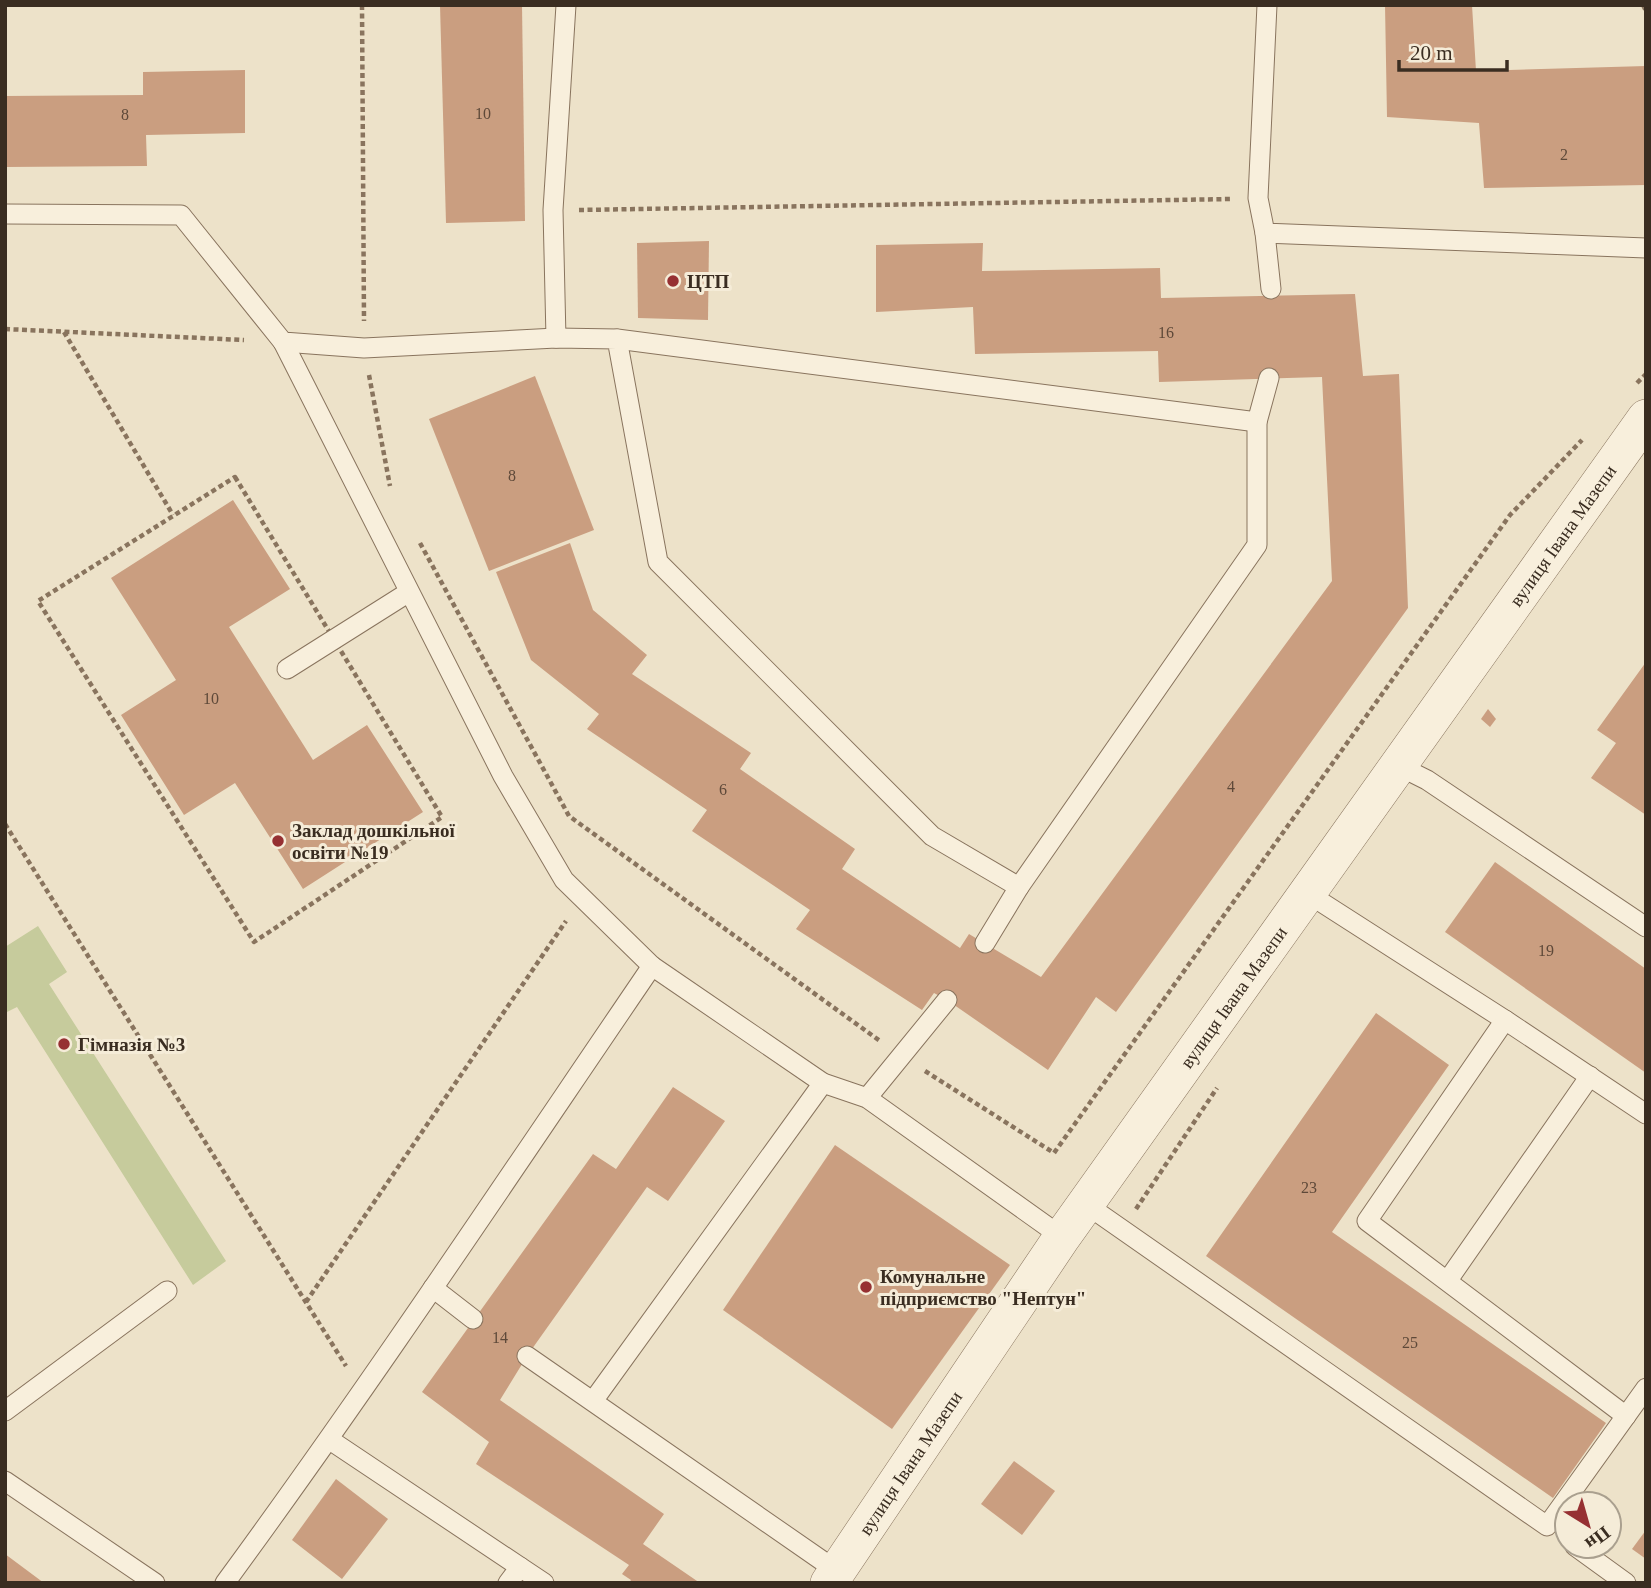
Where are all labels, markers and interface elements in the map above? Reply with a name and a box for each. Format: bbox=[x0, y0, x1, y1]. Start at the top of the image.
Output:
scale bar bbox=[1399, 28, 1508, 72]
text: 20 m bbox=[1410, 41, 1453, 65]
house number: 10 bbox=[475, 105, 491, 122]
house number: 8 bbox=[121, 106, 129, 123]
house number: 2 bbox=[1560, 146, 1568, 163]
place label: ЦТП bbox=[687, 271, 729, 292]
marker: ЦТП bbox=[665, 273, 681, 289]
house number: 16 bbox=[1158, 324, 1174, 341]
street label: вулиця Івана Мазепи bbox=[1505, 460, 1620, 610]
house number: 8 bbox=[508, 467, 516, 484]
house number: 10 bbox=[203, 690, 219, 707]
house number: 4 bbox=[1227, 778, 1235, 795]
house number: 6 bbox=[719, 781, 727, 798]
place label: Заклад дошкільної освіти №19 bbox=[292, 820, 456, 863]
marker: Заклад дошкільної освіти №19 bbox=[270, 833, 286, 849]
street label: вулиця Івана Мазепи bbox=[1176, 922, 1291, 1072]
house number: 19 bbox=[1538, 942, 1554, 959]
place label: Гімназія №3 bbox=[78, 1034, 185, 1055]
marker: Гімназія №3 bbox=[56, 1036, 72, 1052]
house number: 23 bbox=[1301, 1179, 1317, 1196]
place label: Комунальне підприємство "Нептун" bbox=[880, 1266, 1086, 1309]
marker: Комунальне підприємство "Нептун" bbox=[858, 1279, 874, 1295]
house number: 14 bbox=[492, 1329, 508, 1346]
house number: 25 bbox=[1402, 1334, 1418, 1351]
street label: вулиця Івана Мазепи bbox=[854, 1387, 966, 1539]
north arrow bbox=[1553, 1490, 1623, 1560]
text: Пн bbox=[1581, 1522, 1615, 1554]

